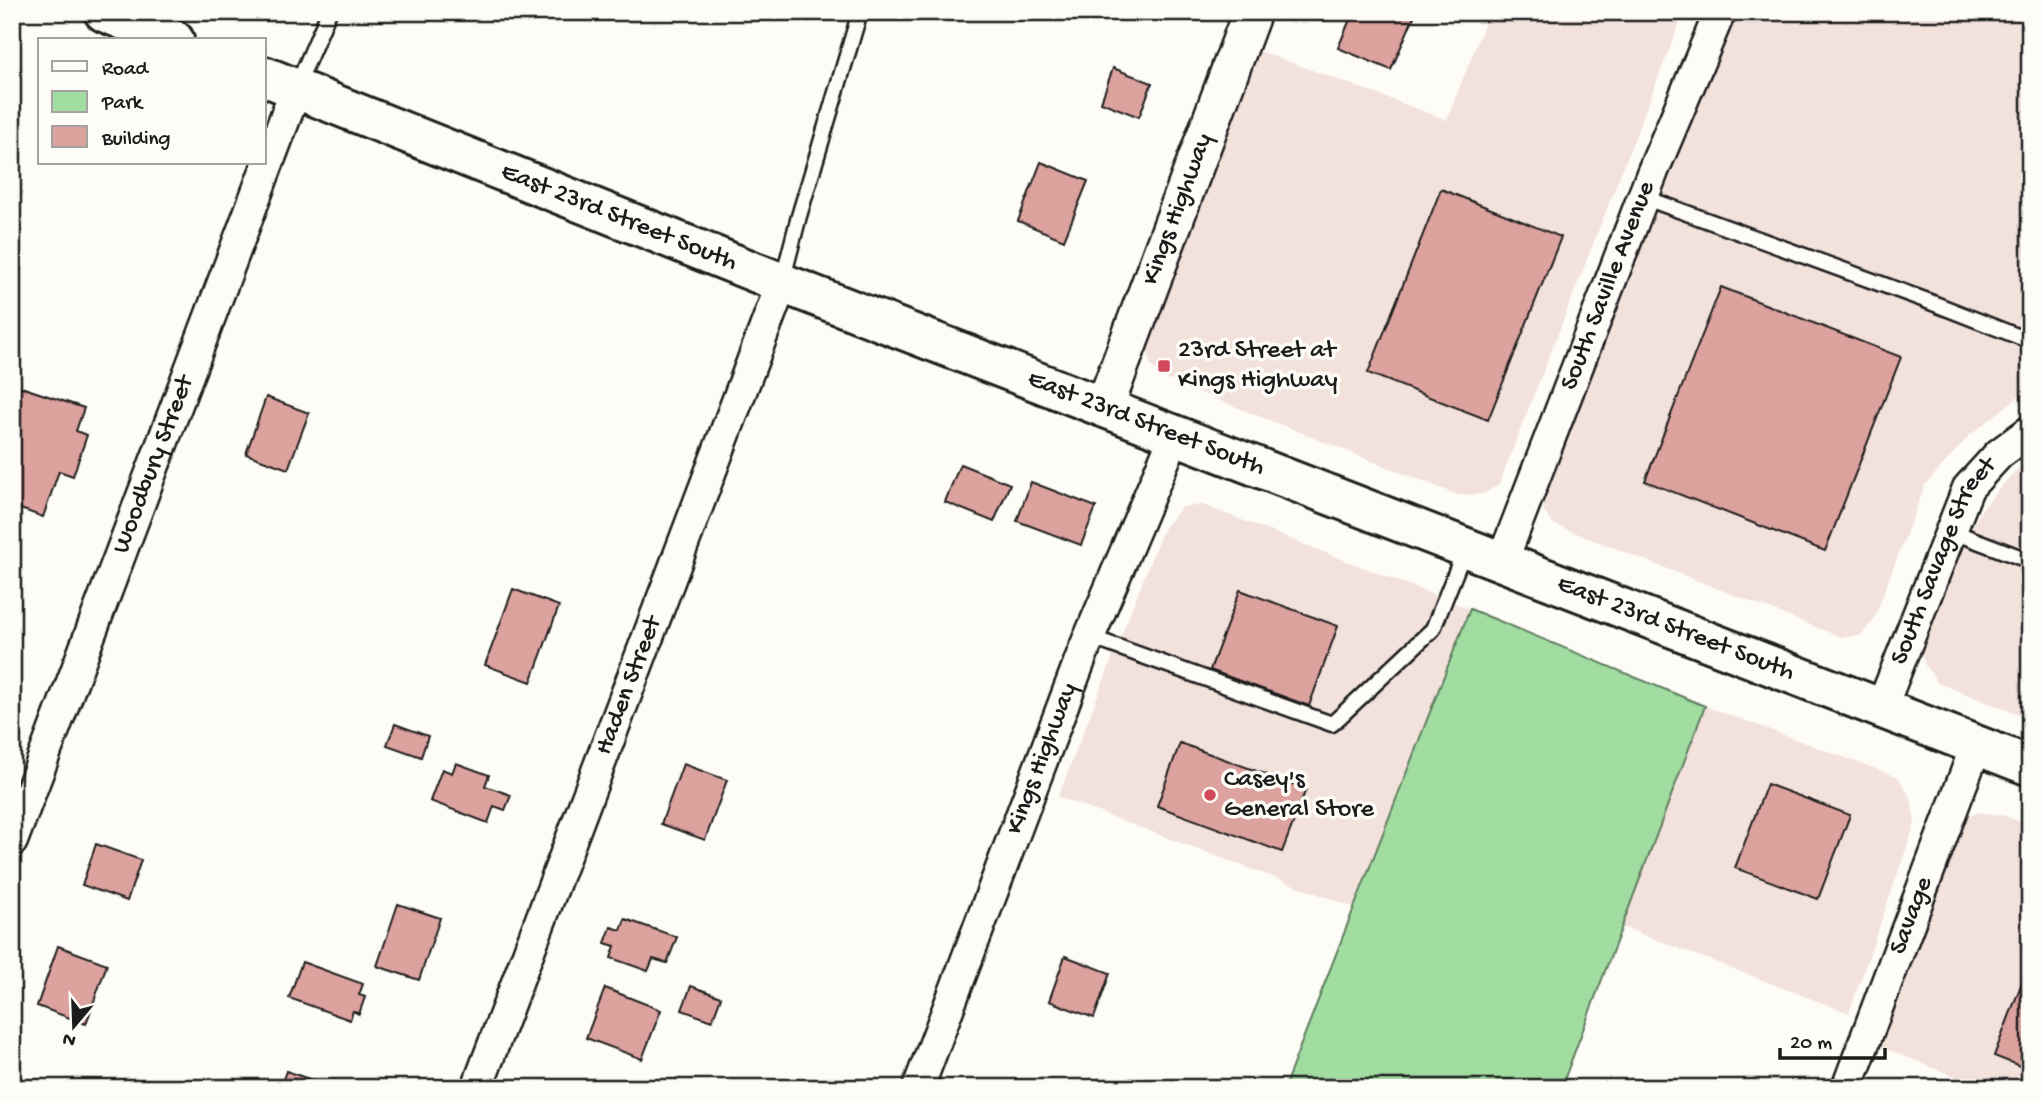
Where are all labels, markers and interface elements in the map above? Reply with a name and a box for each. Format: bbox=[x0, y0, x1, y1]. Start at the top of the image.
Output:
legend bbox=[38, 38, 266, 164]
text: Road bbox=[102, 58, 150, 83]
text: Park bbox=[101, 92, 145, 117]
text: Building bbox=[101, 128, 171, 153]
street label: Kings Highway bbox=[1136, 129, 1221, 290]
street label: East 23rd Street South bbox=[496, 157, 741, 279]
street label: South Saville Avenue bbox=[1554, 176, 1663, 395]
place label: 23rd Street at Kings Highway bbox=[1178, 336, 1338, 397]
marker: 23rd Street at Kings Highway bbox=[1156, 358, 1172, 374]
street label: East 23rd Street South bbox=[1023, 364, 1269, 484]
street label: Woodbury Street bbox=[106, 369, 203, 558]
street label: South Savage Street bbox=[1884, 449, 2005, 669]
street label: East 23rd Street South bbox=[1553, 569, 1799, 689]
street label: Haden Street bbox=[589, 610, 671, 760]
street label: Kings Highway bbox=[1000, 679, 1085, 839]
place label: Casey's General Store bbox=[1224, 765, 1374, 826]
marker: Casey's General Store bbox=[1202, 787, 1218, 803]
street label: Savage bbox=[1883, 872, 1941, 959]
north arrow bbox=[38, 992, 108, 1062]
scale bar bbox=[1780, 1016, 1884, 1060]
text: N bbox=[60, 1026, 79, 1052]
text: 20 m bbox=[1790, 1032, 1832, 1057]

